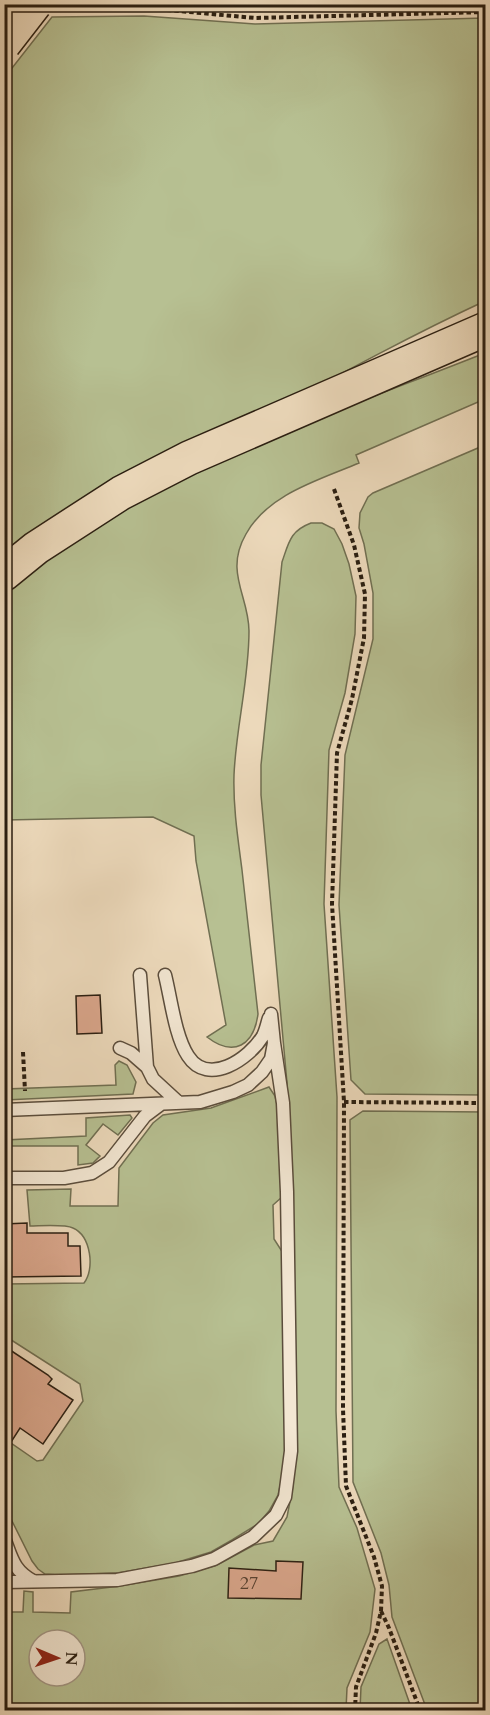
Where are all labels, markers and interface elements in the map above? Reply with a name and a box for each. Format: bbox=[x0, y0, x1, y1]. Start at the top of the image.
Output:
house number: 27 bbox=[240, 1571, 258, 1596]
north arrow bbox=[27, 1628, 87, 1688]
text: N bbox=[60, 1651, 82, 1666]

